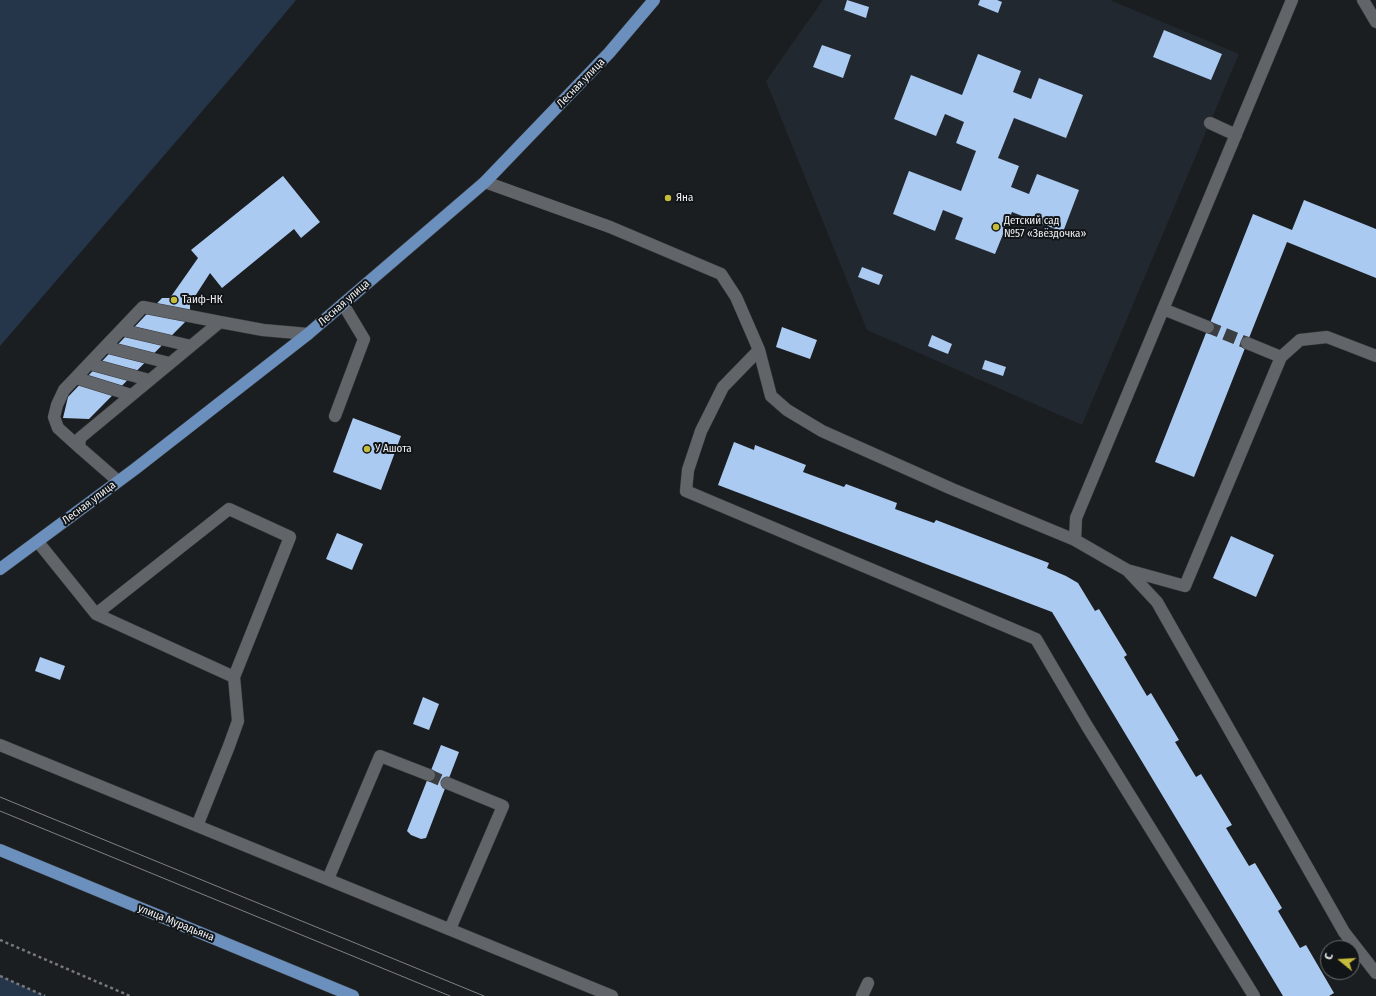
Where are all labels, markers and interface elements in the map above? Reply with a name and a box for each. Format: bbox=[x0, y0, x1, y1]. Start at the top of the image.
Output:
street label: Лесная улица bbox=[554, 56, 608, 110]
place label: Яна bbox=[676, 191, 693, 205]
marker: Яна bbox=[663, 193, 673, 203]
place label: Детский сад №57 «Звёздочка» bbox=[1004, 214, 1086, 240]
marker: Детский сад №57 «Звёздочка» bbox=[991, 222, 1001, 232]
street label: Лесная улица bbox=[316, 277, 372, 329]
place label: Таиф-НК bbox=[182, 293, 223, 307]
marker: Таиф-НК bbox=[169, 295, 179, 305]
place label: У Ашота bbox=[375, 442, 412, 456]
marker: У Ашота bbox=[362, 444, 372, 454]
street label: Лесная улица bbox=[60, 479, 118, 527]
street label: улица Мурадьяна bbox=[136, 902, 216, 944]
north arrow bbox=[1320, 940, 1360, 980]
text: С bbox=[1322, 952, 1336, 961]

